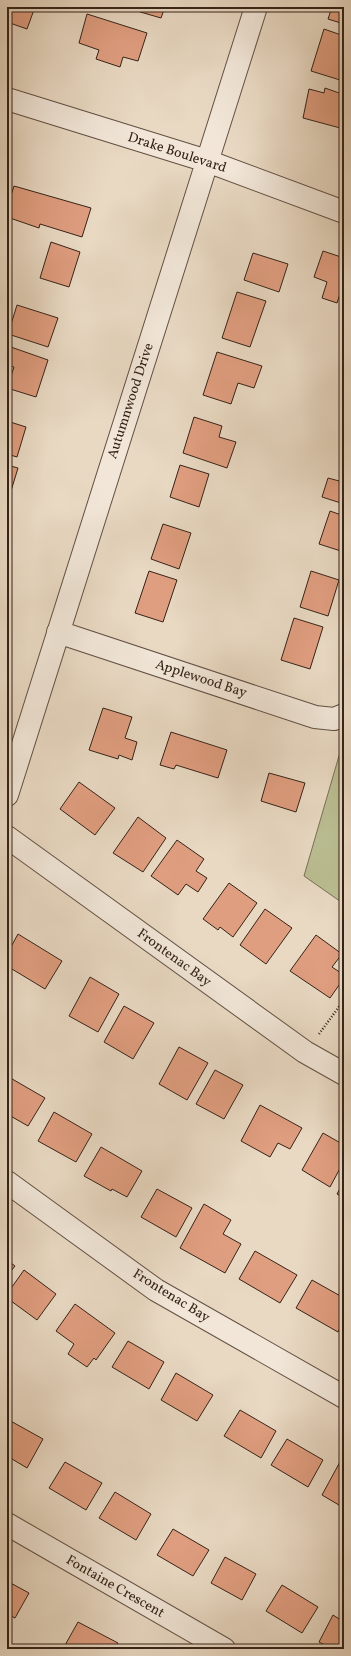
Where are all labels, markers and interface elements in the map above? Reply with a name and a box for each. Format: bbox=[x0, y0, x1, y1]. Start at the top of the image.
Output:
street label: Drake Boulevard bbox=[125, 128, 229, 178]
street label: Autumnwood Drive bbox=[103, 340, 159, 461]
street label: Applewood Bay bbox=[153, 655, 250, 703]
street label: Frontenac Bay bbox=[133, 925, 215, 992]
street label: Frontenac Bay bbox=[129, 1265, 214, 1328]
street label: Fontaine Crescent bbox=[62, 1551, 168, 1623]

